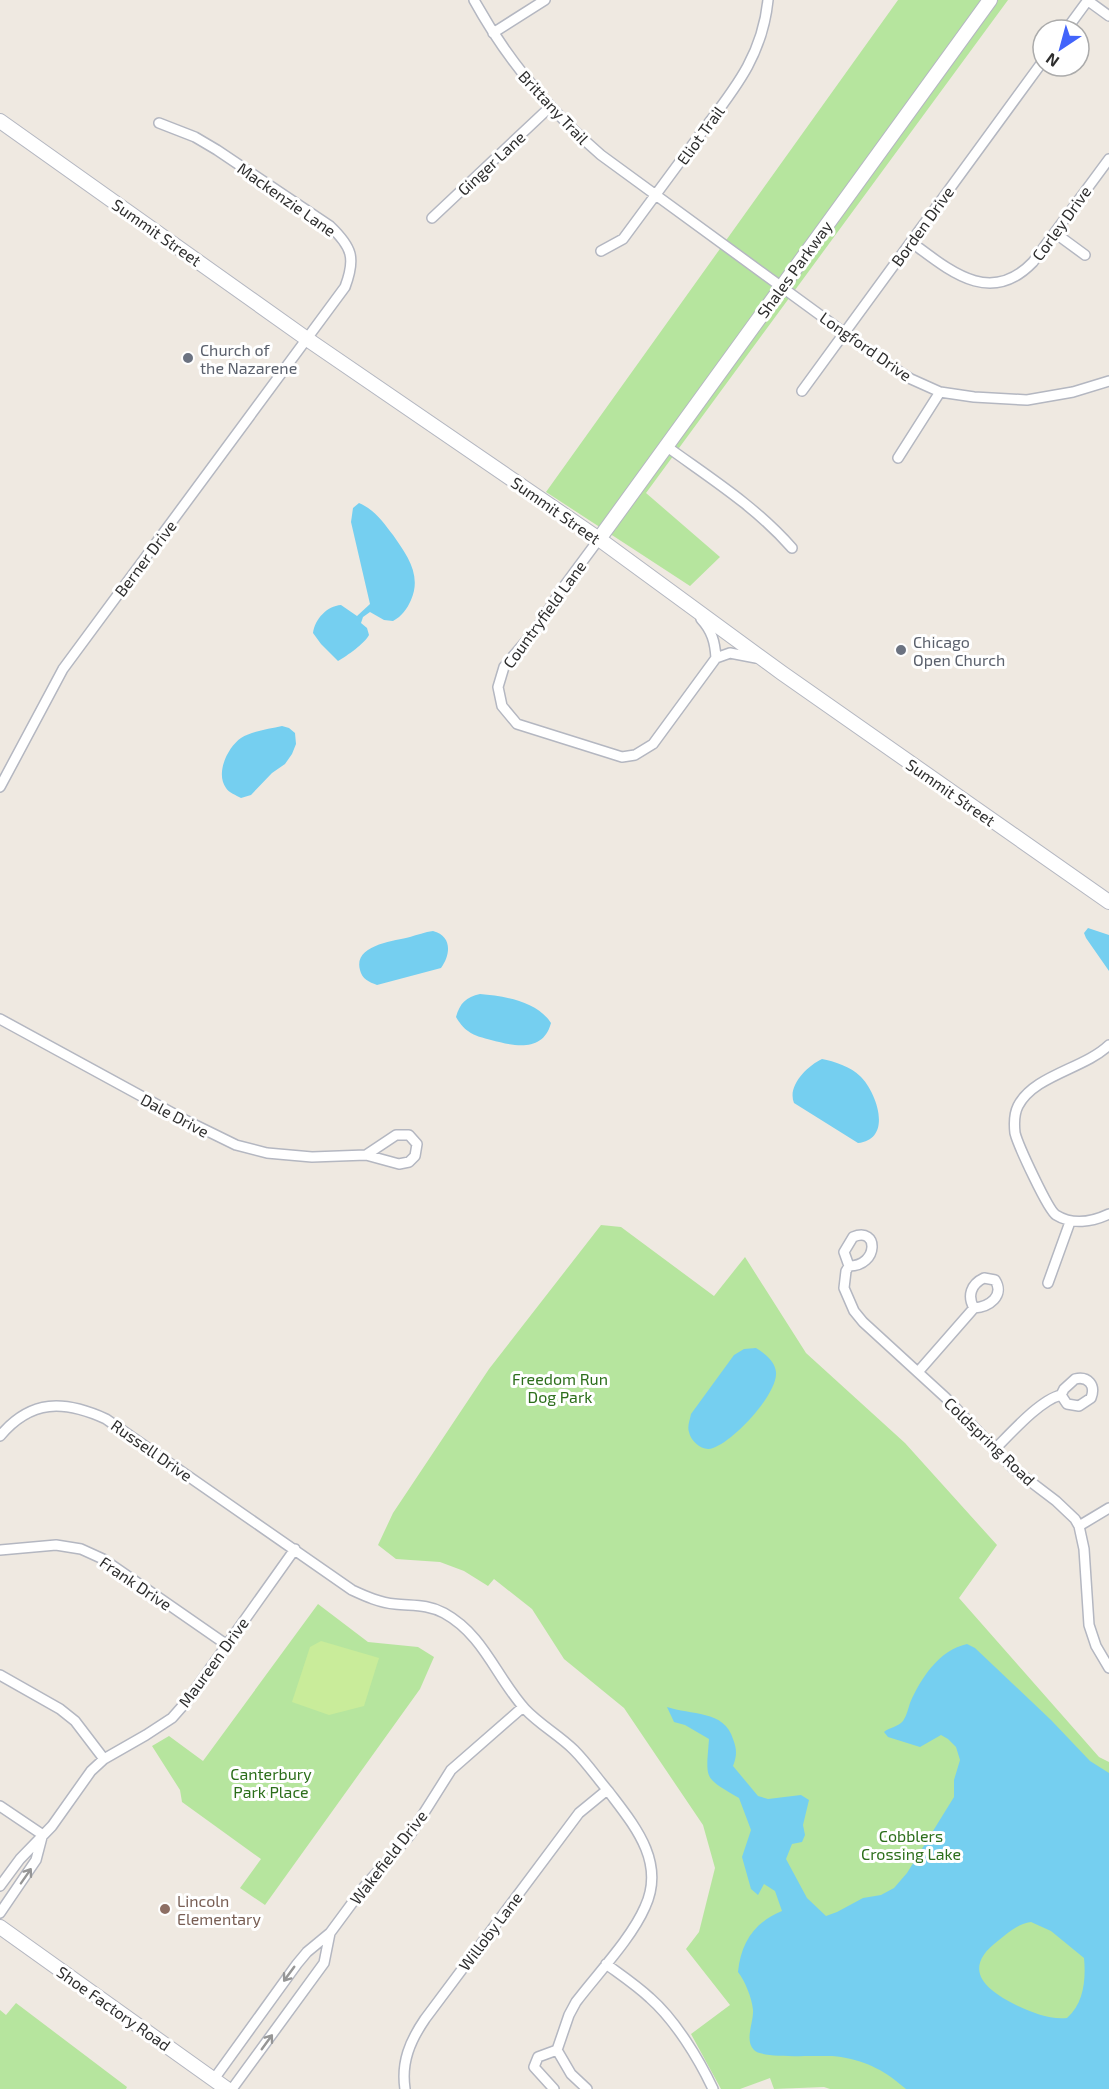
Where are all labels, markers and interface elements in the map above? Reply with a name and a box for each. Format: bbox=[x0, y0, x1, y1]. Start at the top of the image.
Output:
north arrow bbox=[1031, 18, 1091, 78]
text: N bbox=[1042, 49, 1062, 72]
street label: Brittany Trail bbox=[515, 66, 593, 148]
street label: Eliot Trail bbox=[672, 102, 728, 168]
street label: Ginger Lane bbox=[453, 127, 529, 199]
street label: Mackenzie Lane bbox=[234, 158, 340, 240]
street label: Borden Drive bbox=[887, 182, 957, 270]
street label: Corley Drive bbox=[1028, 182, 1094, 264]
street label: Summit Street bbox=[109, 194, 205, 270]
street label: Shales Parkway bbox=[752, 216, 836, 321]
street label: Longford Drive bbox=[817, 307, 915, 385]
place label: Church of the Nazarene bbox=[200, 340, 297, 377]
marker: Church of the Nazarene bbox=[181, 351, 195, 365]
street label: Summit Street bbox=[508, 472, 604, 548]
street label: Berner Drive bbox=[110, 516, 180, 600]
street label: Countryfield Lane bbox=[499, 557, 589, 671]
place label: Chicago Open Church bbox=[913, 632, 1005, 669]
marker: Chicago Open Church bbox=[894, 643, 908, 657]
street label: Summit Street bbox=[903, 754, 999, 830]
street label: Dale Drive bbox=[138, 1089, 212, 1141]
park label: Freedom Run Dog Park bbox=[512, 1369, 608, 1406]
street label: Coldspring Road bbox=[941, 1393, 1039, 1489]
street label: Russell Drive bbox=[108, 1415, 196, 1485]
street label: Frank Drive bbox=[97, 1552, 175, 1614]
street label: Maureen Drive bbox=[174, 1613, 252, 1711]
park label: Canterbury Park Place bbox=[230, 1764, 312, 1801]
street label: Wakefield Drive bbox=[345, 1806, 431, 1908]
park label: Cobblers Crossing Lake bbox=[861, 1826, 961, 1863]
one-way arrow bbox=[20, 1868, 32, 1884]
street label: Willoby Lane bbox=[454, 1888, 526, 1974]
place label: Lincoln Elementary bbox=[177, 1891, 262, 1928]
marker: Lincoln Elementary bbox=[158, 1902, 172, 1916]
street label: Shoe Factory Road bbox=[53, 1962, 175, 2054]
one-way arrow bbox=[283, 1966, 296, 1982]
one-way arrow bbox=[261, 2034, 273, 2050]

